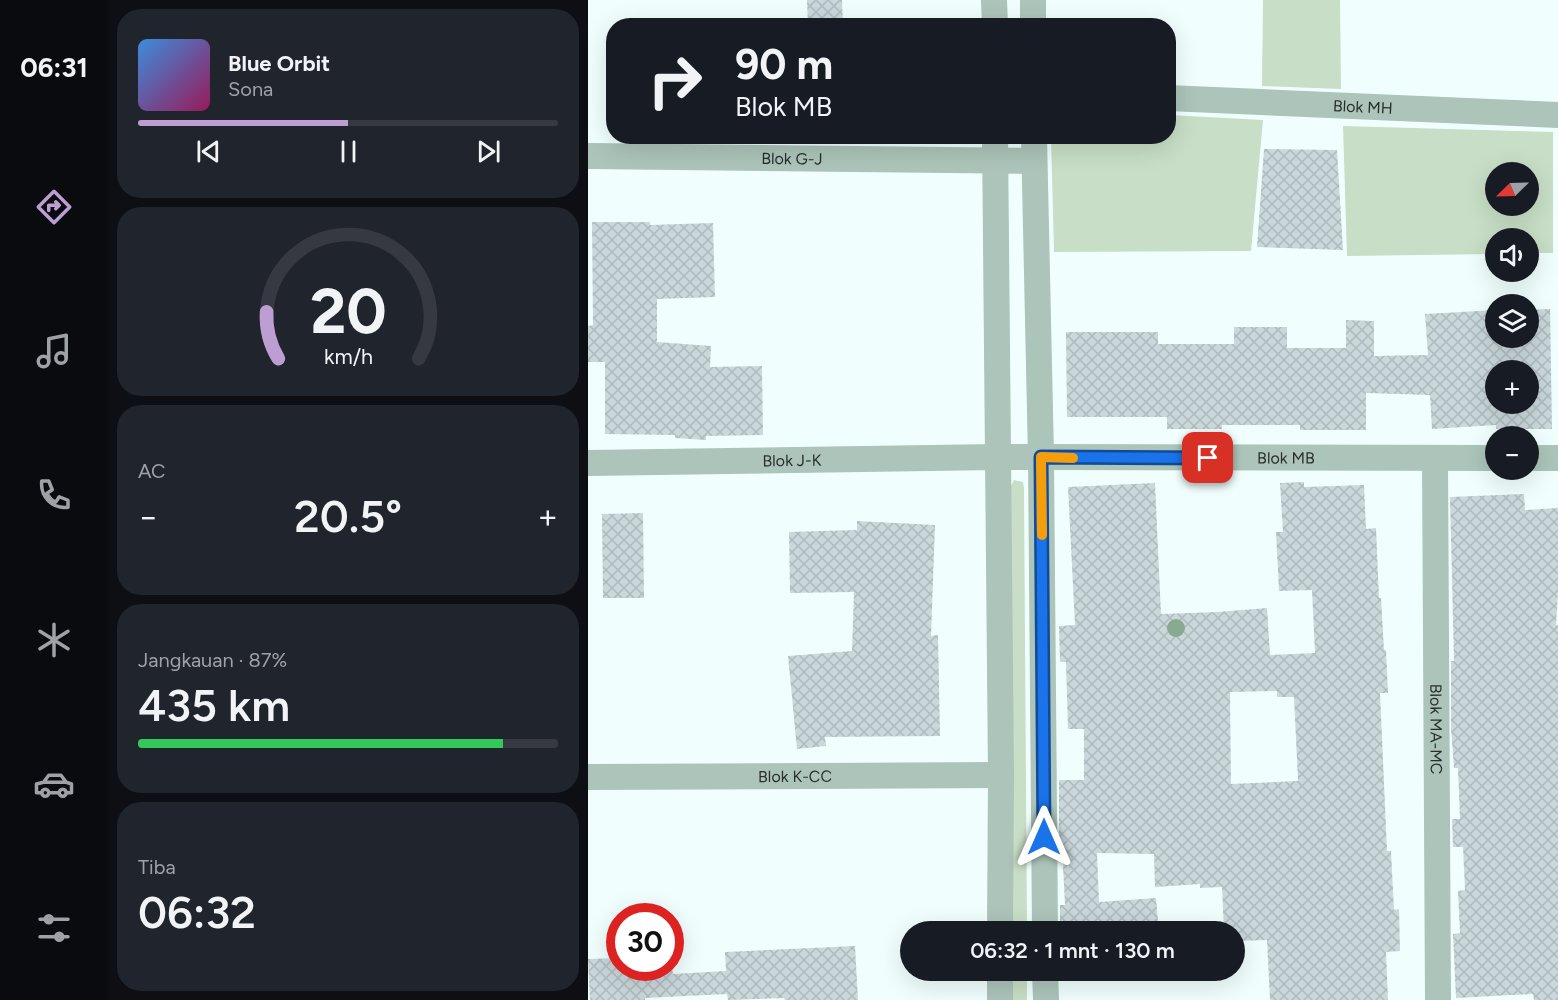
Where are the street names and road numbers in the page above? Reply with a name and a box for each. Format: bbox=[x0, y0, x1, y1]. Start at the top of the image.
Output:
street label: Blok MH bbox=[1332, 96, 1393, 117]
street label: Blok G-J bbox=[761, 148, 823, 168]
street label: Blok MB bbox=[1257, 448, 1315, 467]
street label: Blok J-K bbox=[762, 450, 822, 470]
street label: Blok MA-MC bbox=[1427, 684, 1446, 774]
street label: Blok K-CC bbox=[758, 766, 832, 786]

